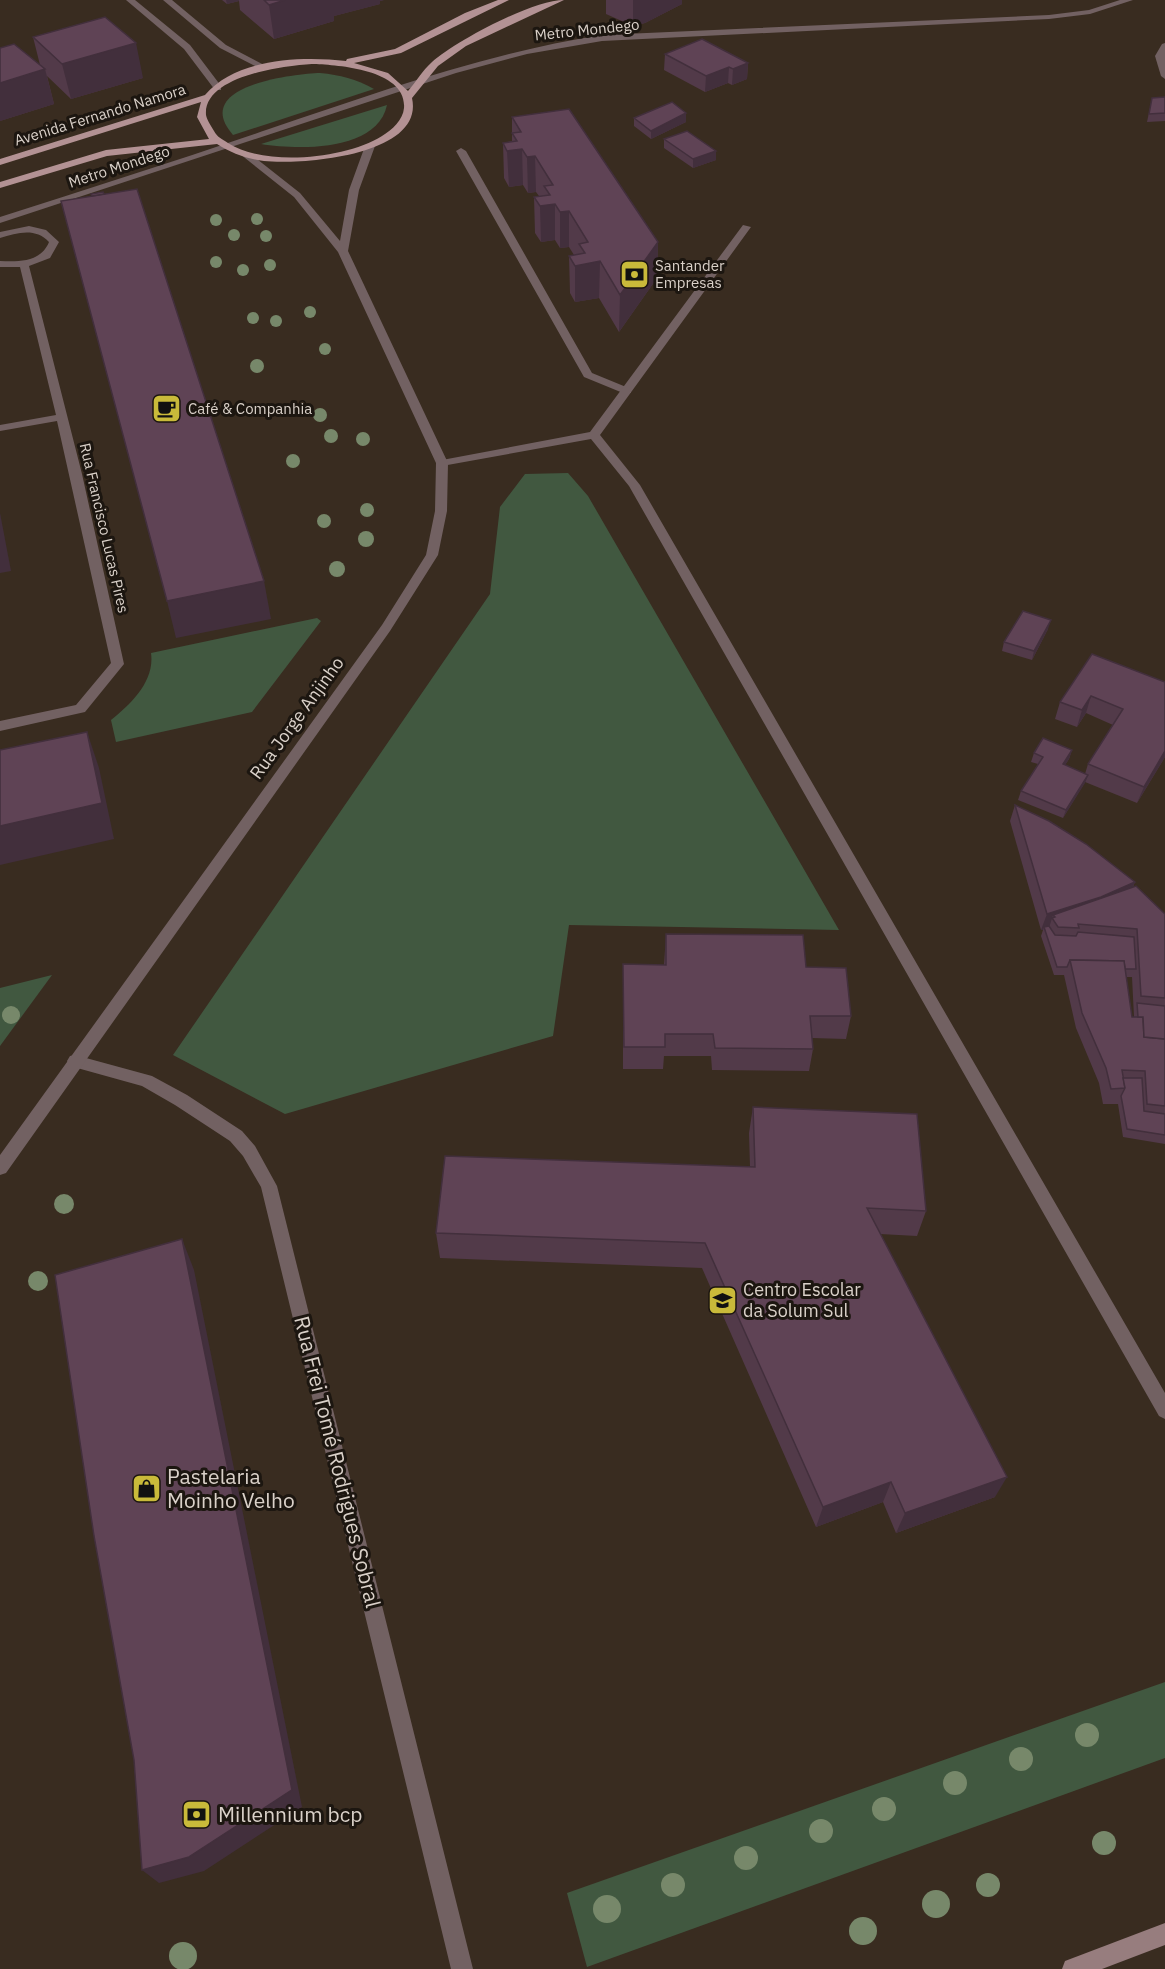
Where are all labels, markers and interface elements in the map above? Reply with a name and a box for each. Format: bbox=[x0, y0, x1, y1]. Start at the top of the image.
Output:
street label: Metro Mondego bbox=[534, 15, 640, 44]
street label: Avenida Fernando Namora bbox=[12, 79, 188, 150]
street label: Metro Mondego bbox=[66, 141, 172, 192]
place label: Santander Empresas bbox=[655, 256, 725, 292]
bank icon: Santander Empresas bbox=[618, 259, 650, 291]
cafe icon: Café & Companhia bbox=[151, 393, 183, 425]
place label: Café & Companhia bbox=[188, 399, 312, 418]
street label: Rua Francisco Lucas Pires bbox=[76, 441, 133, 615]
street label: Rua Jorge Anjinho bbox=[244, 652, 349, 783]
place label: Centro Escolar da Solum Sul bbox=[743, 1278, 861, 1322]
school or university icon: Centro Escolar da Solum Sul bbox=[706, 1284, 738, 1316]
street label: Rua Frei Tomé Rodrigues Sobral bbox=[288, 1313, 388, 1611]
place label: Pastelaria Moinho Velho bbox=[167, 1462, 295, 1514]
shop icon: Pastelaria Moinho Velho bbox=[130, 1473, 162, 1505]
bank icon: Millennium bcp bbox=[181, 1799, 213, 1831]
place label: Millennium bcp bbox=[218, 1800, 362, 1828]

